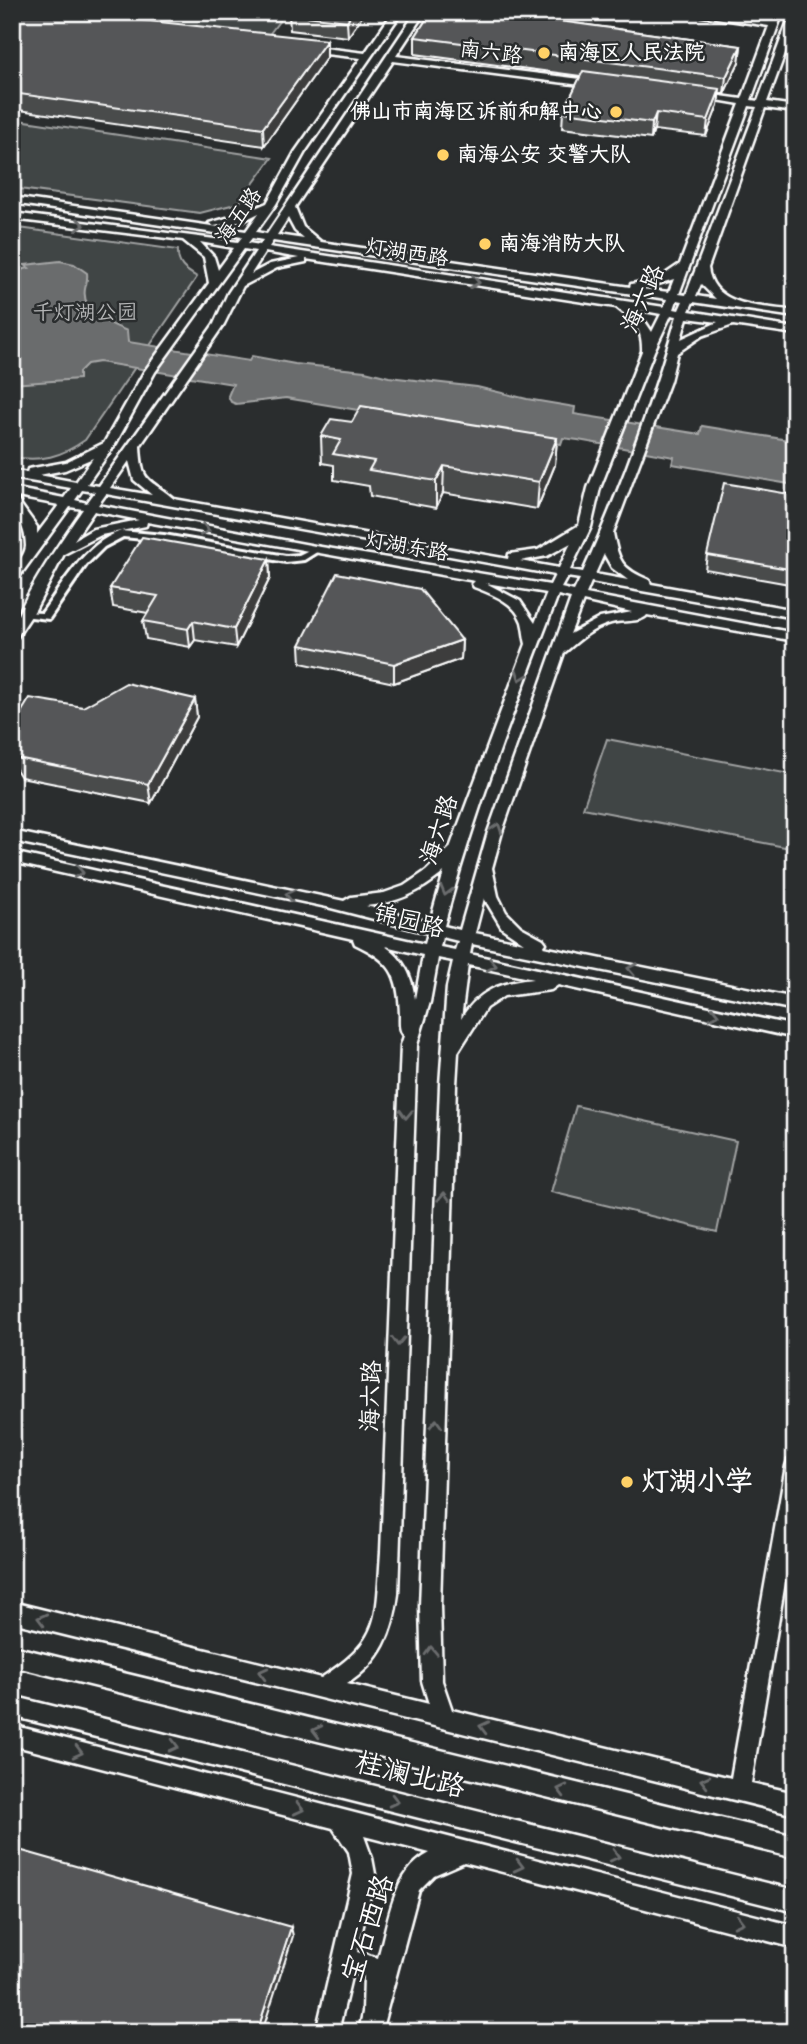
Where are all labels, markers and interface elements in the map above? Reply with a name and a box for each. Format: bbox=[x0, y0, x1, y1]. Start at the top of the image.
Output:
street label: 南六路 bbox=[458, 35, 524, 71]
place label: 南海区人民法院 bbox=[558, 39, 705, 67]
marker: 南海区人民法院 bbox=[536, 45, 552, 61]
place label: 佛山市南海区诉前和解中心 bbox=[350, 98, 602, 126]
marker: 佛山市南海区诉前和解中心 bbox=[608, 104, 624, 120]
place label: 南海公安 交警大队 bbox=[457, 141, 631, 169]
marker: 南海公安 交警大队 bbox=[435, 147, 451, 163]
street label: 海五路 bbox=[209, 182, 269, 250]
one-way arrow bbox=[74, 218, 86, 233]
place label: 南海消防大队 bbox=[499, 230, 625, 258]
street label: 灯湖西路 bbox=[363, 233, 451, 273]
marker: 南海消防大队 bbox=[477, 236, 493, 252]
street label: 海六路 bbox=[615, 260, 673, 338]
one-way arrow bbox=[469, 275, 481, 290]
park label: 千灯湖公园 bbox=[33, 299, 138, 327]
one-way arrow bbox=[199, 521, 211, 536]
street label: 灯湖东路 bbox=[363, 526, 451, 568]
one-way arrow bbox=[515, 670, 529, 682]
street label: 海六路 bbox=[414, 791, 466, 869]
one-way arrow bbox=[489, 822, 503, 834]
one-way arrow bbox=[73, 863, 85, 878]
one-way arrow bbox=[440, 885, 454, 897]
one-way arrow bbox=[284, 888, 296, 903]
street label: 锦园路 bbox=[370, 898, 448, 946]
one-way arrow bbox=[486, 957, 498, 971]
one-way arrow bbox=[626, 963, 638, 978]
one-way arrow bbox=[708, 1006, 720, 1021]
one-way arrow bbox=[399, 1109, 414, 1120]
one-way arrow bbox=[436, 1191, 451, 1202]
one-way arrow bbox=[391, 1336, 406, 1347]
street label: 海六路 bbox=[355, 1359, 389, 1433]
one-way arrow bbox=[428, 1418, 444, 1429]
place label: 灯湖小学 bbox=[641, 1464, 753, 1501]
marker: 灯湖小学 bbox=[619, 1474, 635, 1490]
one-way arrow bbox=[36, 1613, 48, 1627]
one-way arrow bbox=[424, 1646, 439, 1657]
one-way arrow bbox=[257, 1667, 269, 1681]
one-way arrow bbox=[478, 1721, 490, 1735]
one-way arrow bbox=[311, 1725, 323, 1739]
one-way arrow bbox=[167, 1738, 179, 1752]
one-way arrow bbox=[72, 1744, 84, 1758]
street label: 桂澜北路 bbox=[351, 1745, 469, 1807]
one-way arrow bbox=[699, 1775, 711, 1789]
one-way arrow bbox=[556, 1784, 568, 1798]
one-way arrow bbox=[388, 1793, 400, 1807]
one-way arrow bbox=[293, 1801, 305, 1815]
one-way arrow bbox=[609, 1848, 621, 1862]
one-way arrow bbox=[513, 1858, 525, 1872]
street label: 宝石西路 bbox=[334, 1870, 404, 1988]
one-way arrow bbox=[733, 1914, 745, 1928]

